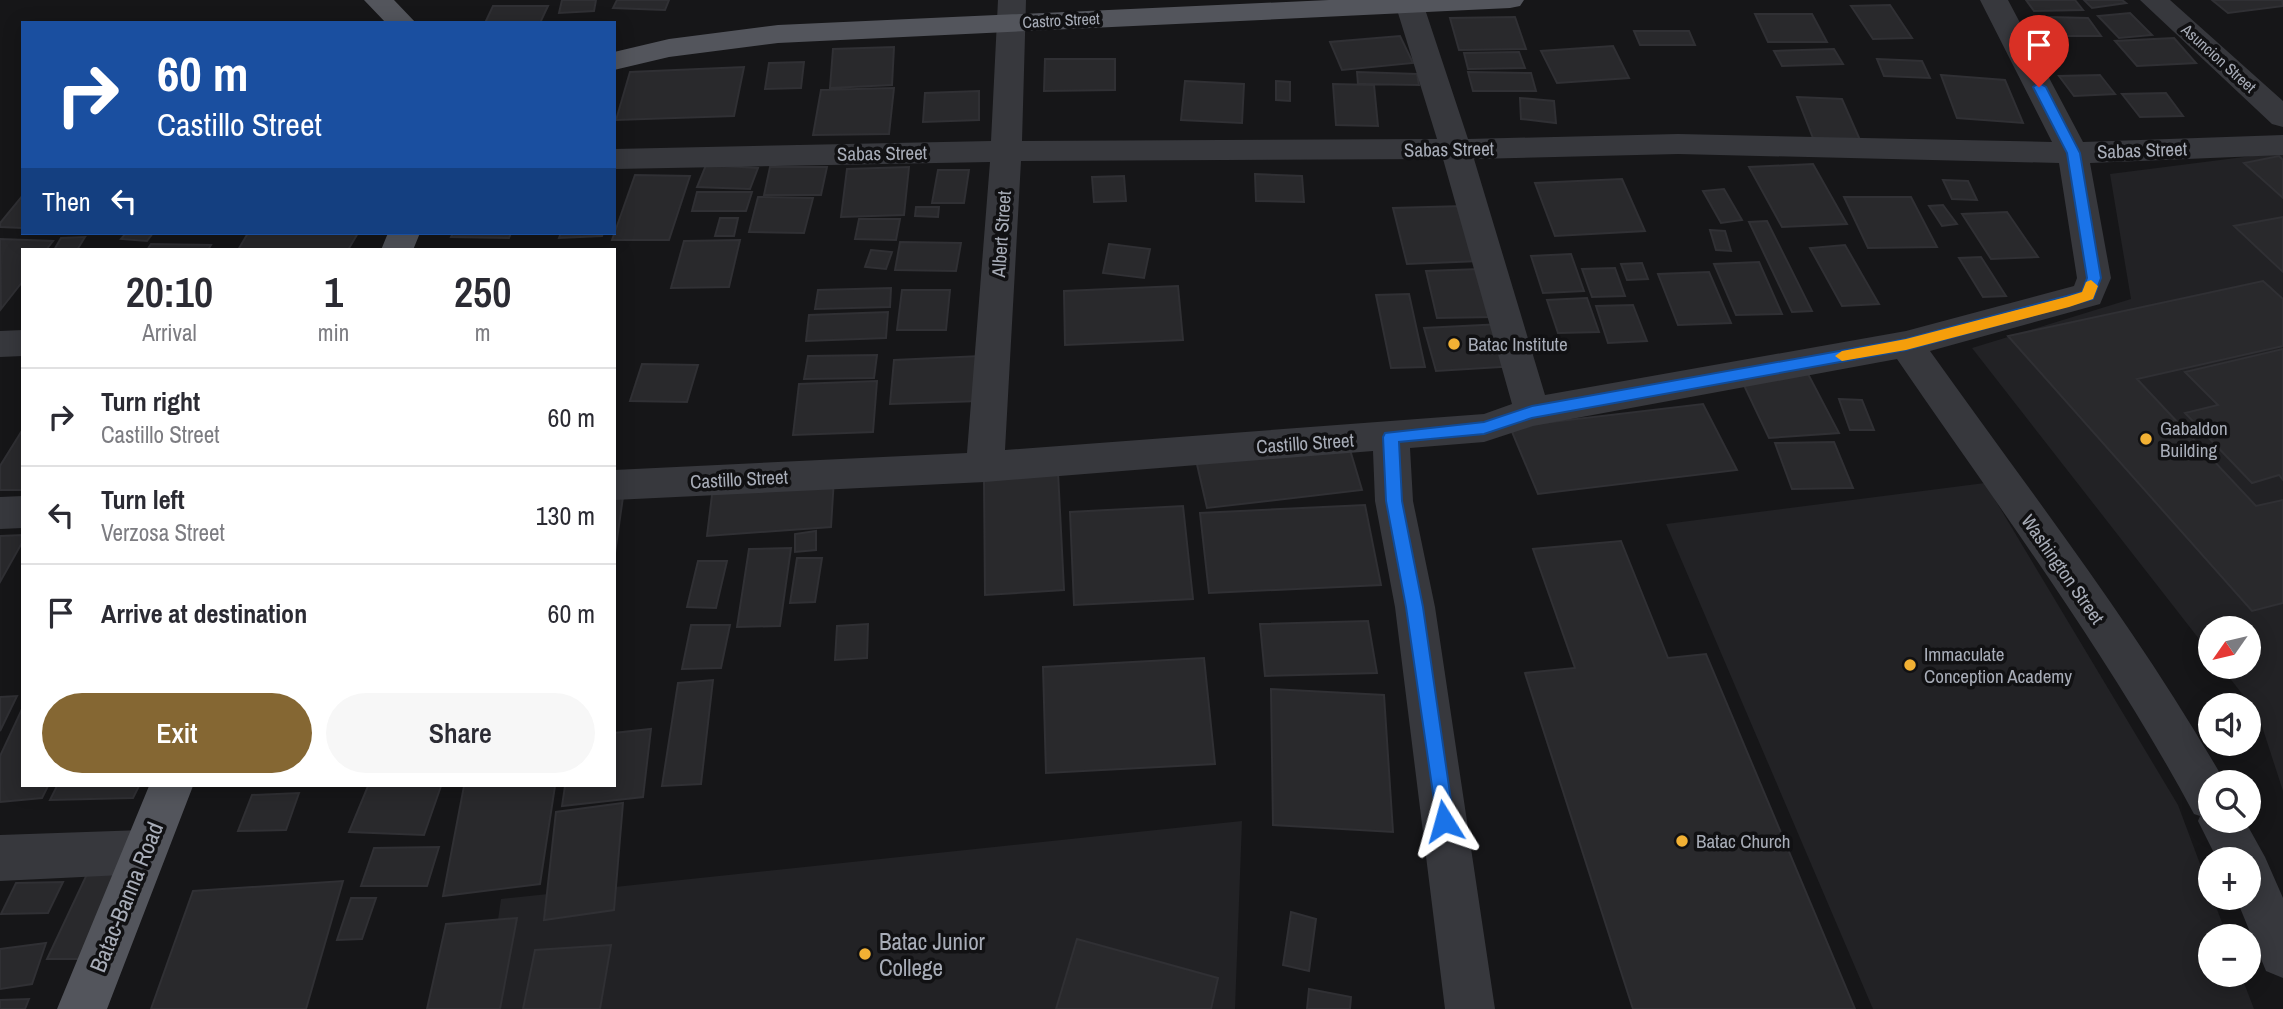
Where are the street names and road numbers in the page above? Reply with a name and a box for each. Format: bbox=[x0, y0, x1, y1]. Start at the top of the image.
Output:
street label: Castro Street bbox=[1022, 7, 1101, 33]
street label: Asuncion Street bbox=[2176, 18, 2261, 98]
street label: Sabas Street bbox=[1404, 135, 1495, 163]
street label: Sabas Street bbox=[2097, 135, 2188, 165]
street label: Sabas Street bbox=[837, 139, 928, 167]
street label: Albert Street bbox=[985, 189, 1017, 279]
street label: Castillo Street bbox=[1255, 427, 1355, 459]
street label: Castillo Street bbox=[689, 463, 789, 495]
street label: Washington Street bbox=[2016, 509, 2111, 630]
street label: Batac-Banna Road bbox=[82, 817, 170, 977]

